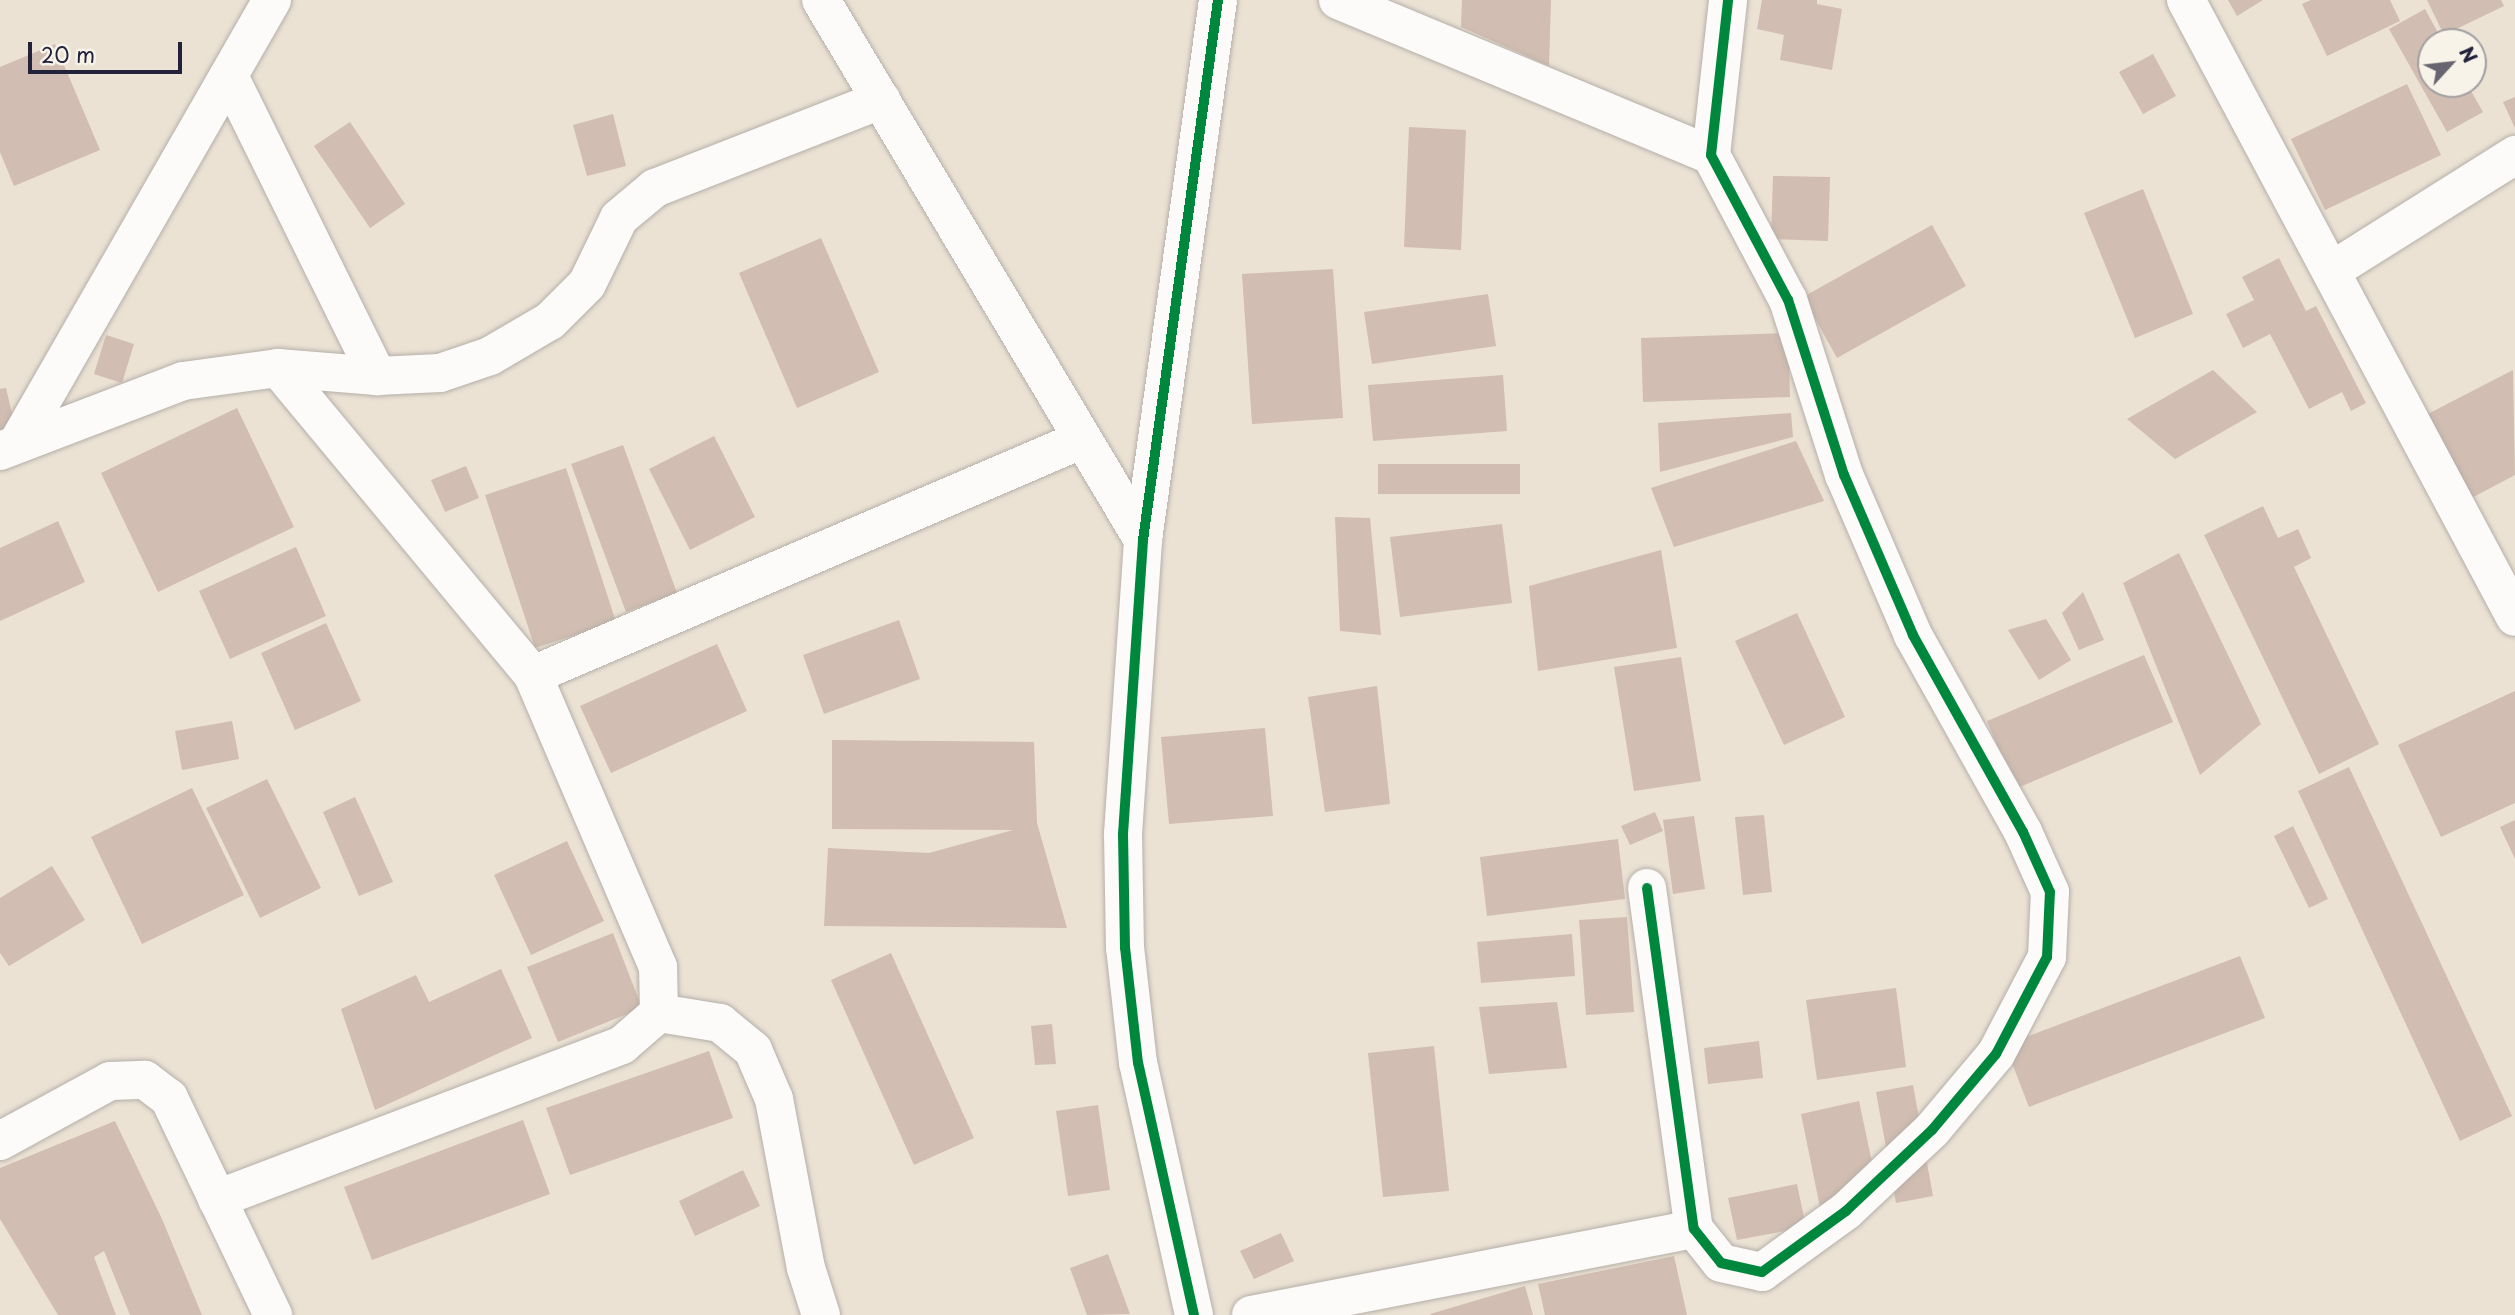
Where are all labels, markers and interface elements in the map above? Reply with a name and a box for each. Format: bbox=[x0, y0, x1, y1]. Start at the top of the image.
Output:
scale bar bbox=[32, 28, 186, 72]
north arrow bbox=[2417, 28, 2487, 98]
text: 20 m bbox=[41, 38, 95, 70]
text: N bbox=[2453, 41, 2485, 67]

